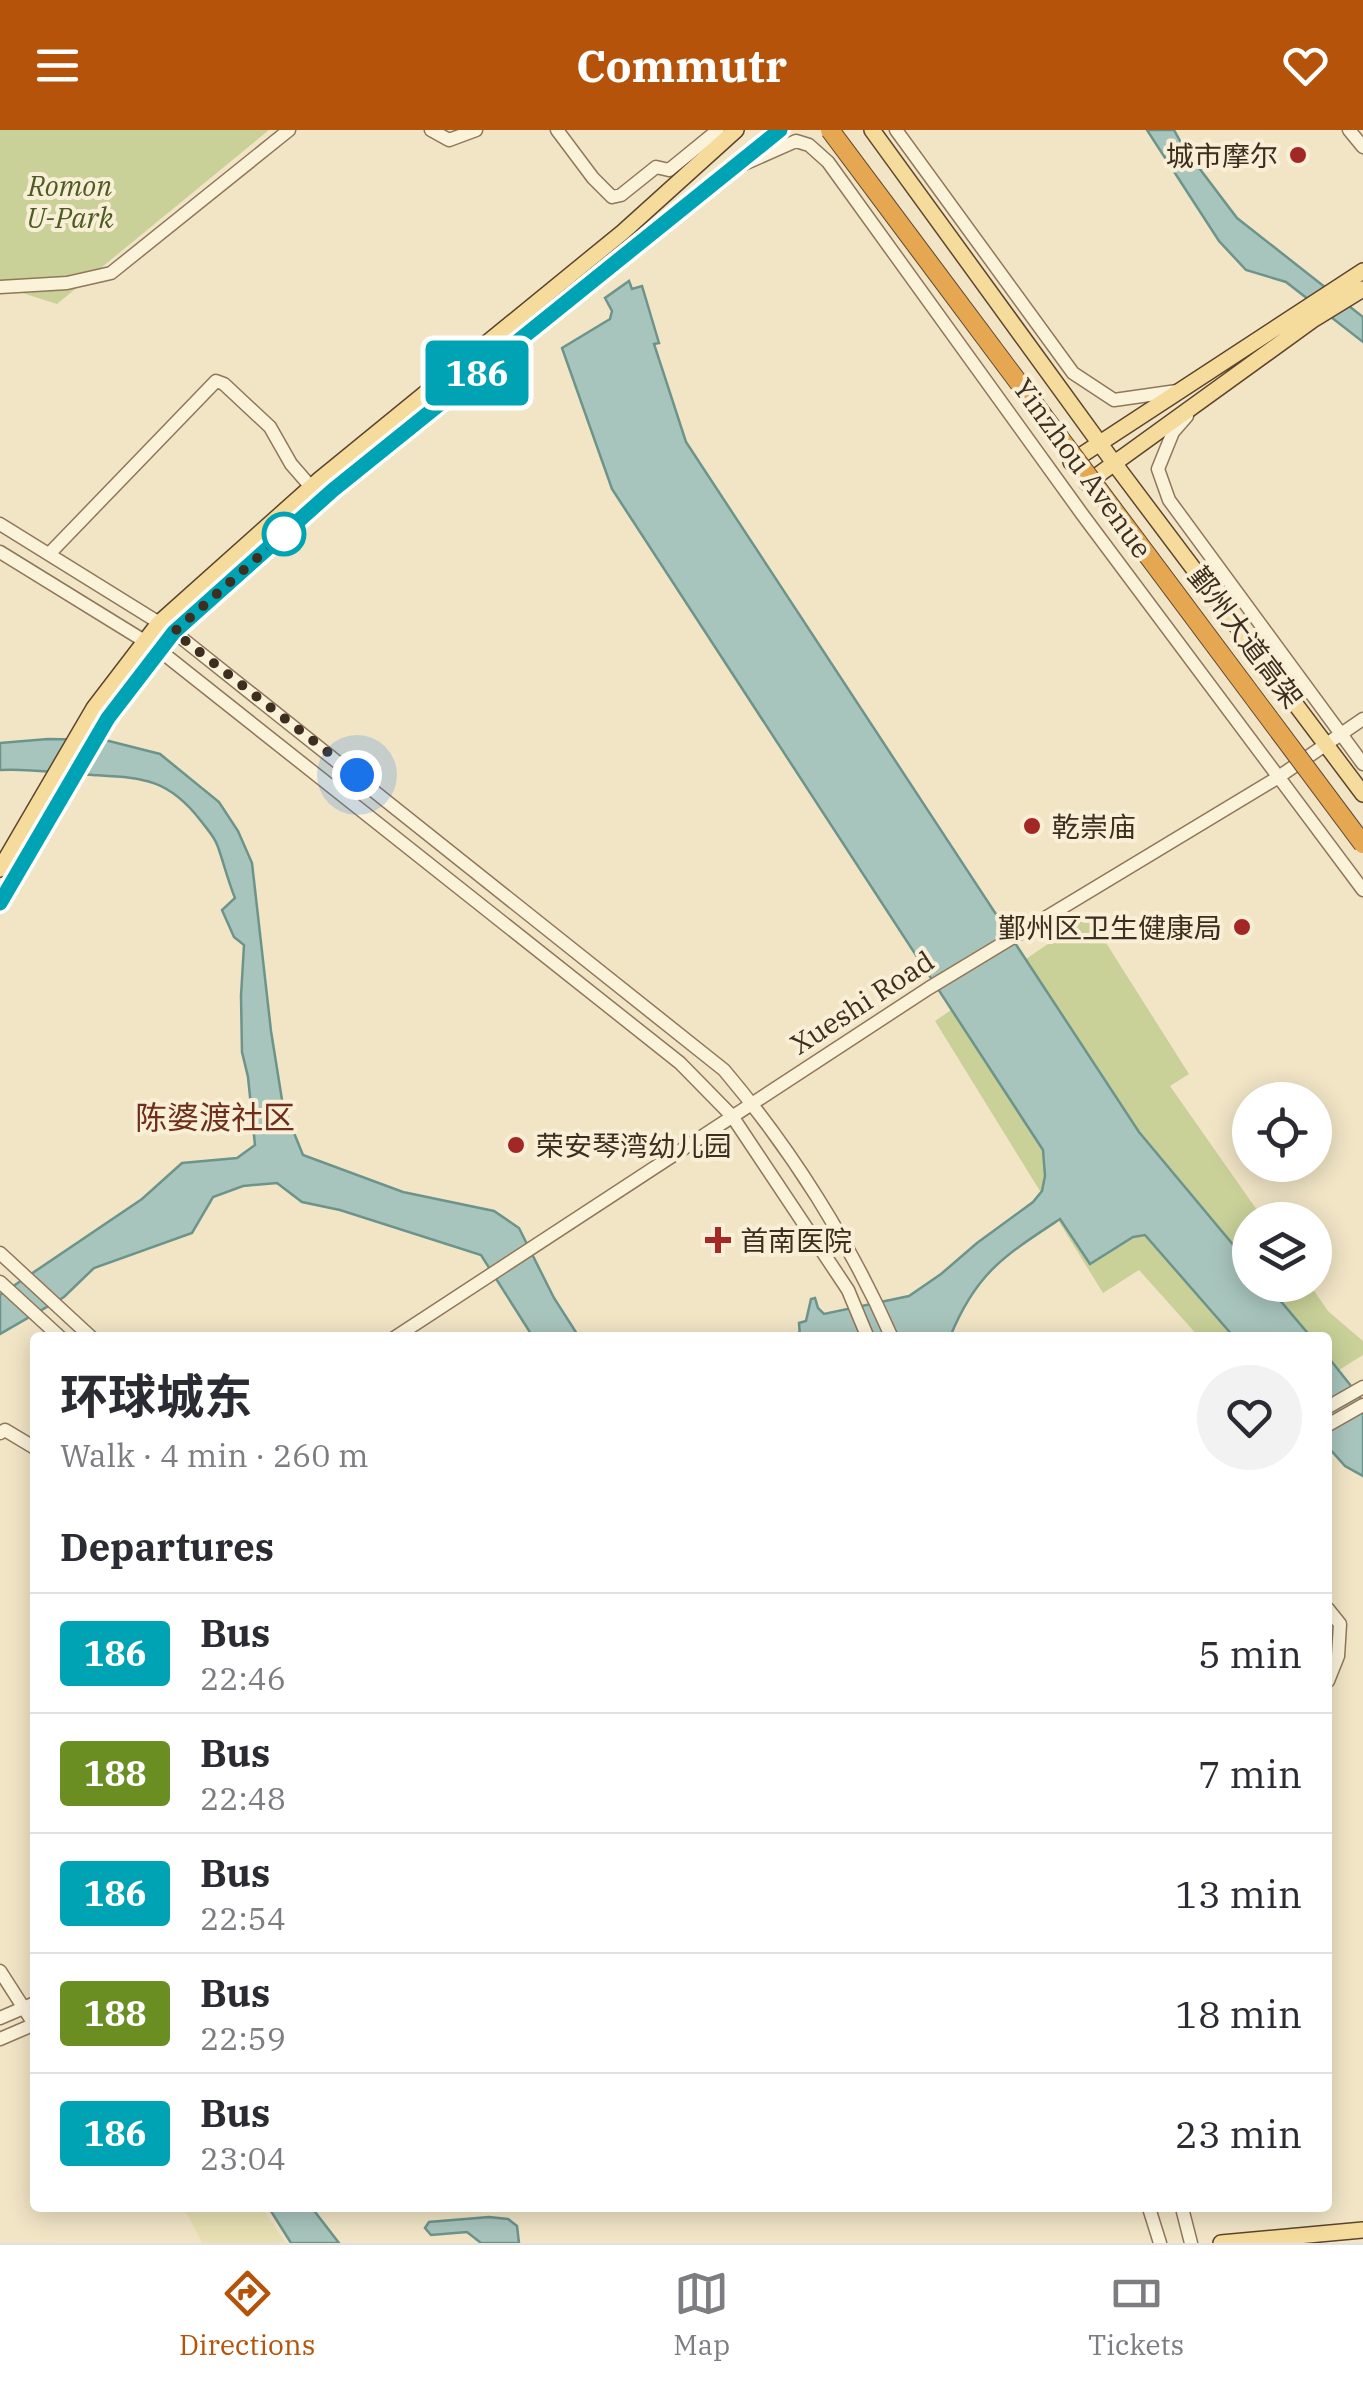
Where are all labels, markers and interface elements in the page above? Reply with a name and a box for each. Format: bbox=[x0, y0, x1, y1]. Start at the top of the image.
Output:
text: Commutr bbox=[576, 36, 787, 94]
icon: menu bbox=[30, 38, 85, 93]
icon: heart bbox=[1278, 38, 1333, 93]
place label: 城市摩尔 bbox=[1166, 137, 1278, 174]
marker: 城市摩尔 bbox=[1287, 144, 1309, 166]
park label: Romon U-Park bbox=[26, 167, 114, 236]
line badge: 186 bbox=[420, 340, 534, 406]
text: 186 bbox=[445, 350, 509, 396]
street label: Yinzhou Avenue bbox=[1005, 371, 1161, 565]
unlabelled marker bbox=[263, 513, 305, 555]
street label: 鄞州大道高架 bbox=[1181, 559, 1311, 715]
your location bbox=[332, 750, 382, 800]
place label: 乾崇庙 bbox=[1052, 808, 1136, 845]
marker: 乾崇庙 bbox=[1021, 815, 1043, 837]
place label: 鄞州区卫生健康局 bbox=[998, 909, 1222, 946]
marker: 鄞州区卫生健康局 bbox=[1231, 916, 1253, 938]
street label: Xueshi Road bbox=[783, 942, 941, 1062]
map controls bbox=[1232, 1082, 1332, 1302]
button: locate bbox=[1232, 1082, 1332, 1182]
district label: 陈婆渡社区 bbox=[135, 1096, 295, 1138]
place label: 荣安琴湾幼儿园 bbox=[536, 1127, 732, 1164]
marker: 荣安琴湾幼儿园 bbox=[505, 1134, 527, 1156]
button: layers bbox=[1232, 1202, 1332, 1302]
place label: 首南医院 bbox=[740, 1222, 852, 1259]
marker: 首南医院 bbox=[705, 1227, 731, 1253]
text: 环球城东 bbox=[60, 1365, 252, 1427]
button: heart bbox=[1197, 1365, 1302, 1470]
text: Walk · 4 min · 260 m bbox=[60, 1434, 368, 1476]
text: Departures bbox=[60, 1522, 274, 1571]
text: Bus bbox=[200, 1608, 270, 1657]
text: 5 min bbox=[1198, 1629, 1302, 1678]
text: 186 bbox=[83, 1630, 147, 1676]
text: 22:46 bbox=[200, 1657, 286, 1699]
text: Bus bbox=[200, 1728, 270, 1777]
text: 7 min bbox=[1198, 1749, 1302, 1798]
text: 188 bbox=[83, 1750, 147, 1796]
text: 22:48 bbox=[200, 1777, 286, 1819]
text: Bus bbox=[200, 1848, 270, 1897]
text: 13 min bbox=[1175, 1869, 1302, 1918]
text: 186 bbox=[83, 1870, 147, 1916]
text: 22:54 bbox=[200, 1897, 286, 1939]
text: Bus bbox=[200, 1968, 270, 2017]
text: 18 min bbox=[1175, 1989, 1302, 2038]
text: 188 bbox=[83, 1990, 147, 2036]
text: 22:59 bbox=[200, 2017, 286, 2059]
text: Bus bbox=[200, 2088, 270, 2137]
text: 23 min bbox=[1175, 2109, 1302, 2158]
text: 186 bbox=[83, 2110, 147, 2156]
text: 23:04 bbox=[200, 2137, 286, 2179]
tab: Directions bbox=[179, 2266, 315, 2363]
tab: Map bbox=[673, 2266, 730, 2363]
tab: Tickets bbox=[1088, 2266, 1184, 2363]

